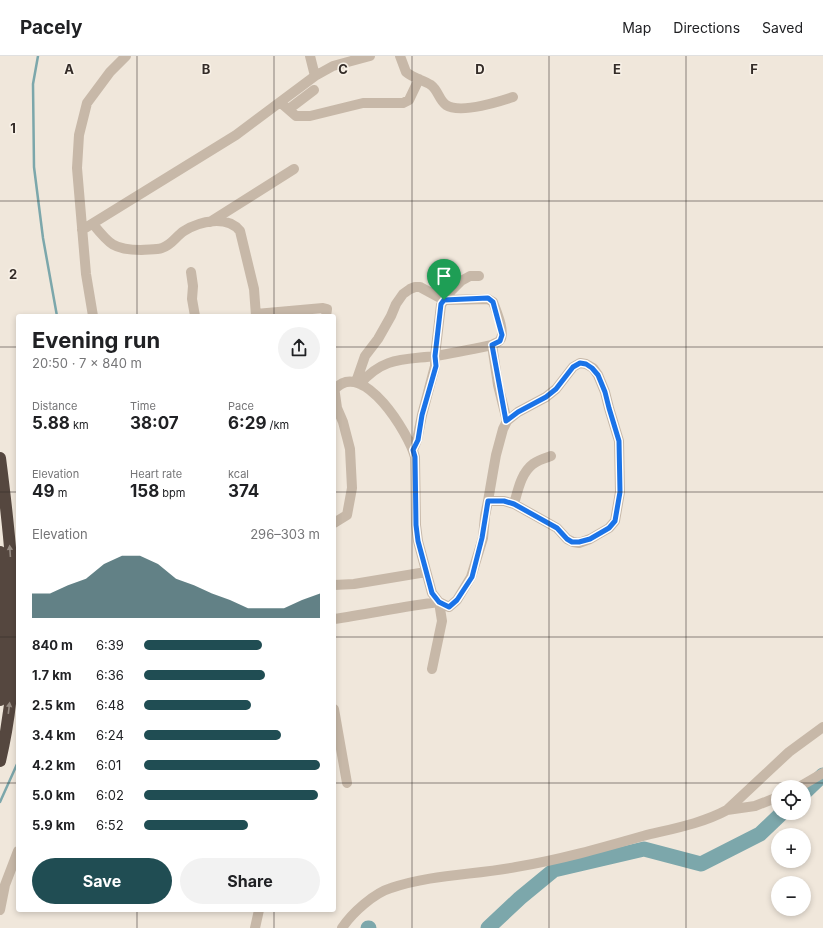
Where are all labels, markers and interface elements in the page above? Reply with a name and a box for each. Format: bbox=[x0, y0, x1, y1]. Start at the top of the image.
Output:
text: Pacely bbox=[20, 16, 82, 39]
text: Map bbox=[622, 19, 651, 36]
text: Directions bbox=[673, 19, 740, 36]
text: Saved bbox=[762, 19, 803, 36]
text: A bbox=[64, 61, 74, 77]
text: B bbox=[202, 61, 211, 77]
text: C bbox=[338, 61, 348, 77]
text: D bbox=[475, 61, 485, 77]
text: E bbox=[613, 61, 621, 77]
text: F bbox=[750, 61, 758, 77]
text: 1 bbox=[10, 120, 16, 136]
pin bbox=[427, 259, 461, 300]
icon: arrive bbox=[433, 265, 455, 287]
text: 2 bbox=[9, 266, 17, 282]
text: Evening run bbox=[32, 327, 160, 353]
button: share bbox=[278, 327, 320, 369]
text: 20:50 · 7 × 840 m bbox=[32, 355, 142, 371]
text: Distance bbox=[32, 399, 77, 413]
text: Time bbox=[130, 399, 156, 413]
text: Pace bbox=[228, 399, 254, 413]
text: 5.88 bbox=[32, 413, 70, 433]
text: 38:07 bbox=[130, 413, 179, 433]
text: 6:29 bbox=[228, 413, 266, 433]
text: km bbox=[70, 418, 89, 432]
text: /km bbox=[266, 418, 289, 432]
text: Elevation bbox=[32, 467, 79, 481]
text: Heart rate bbox=[130, 467, 182, 481]
text: kcal bbox=[228, 467, 249, 481]
text: 49 bbox=[32, 481, 55, 501]
text: 158 bbox=[130, 481, 159, 501]
text: 374 bbox=[228, 481, 259, 501]
text: m bbox=[55, 486, 67, 500]
text: bpm bbox=[159, 486, 185, 500]
text: Elevation bbox=[32, 526, 88, 542]
text: 296–303 m bbox=[250, 526, 320, 542]
one-way arrow bbox=[6, 545, 13, 557]
text: 840 m bbox=[32, 637, 73, 653]
text: 6:39 bbox=[96, 637, 124, 653]
text: 1.7 km bbox=[32, 667, 72, 683]
text: 6:36 bbox=[96, 667, 124, 683]
text: 2.5 km bbox=[32, 697, 75, 713]
text: 6:48 bbox=[96, 697, 124, 713]
one-way arrow bbox=[6, 702, 12, 714]
text: 3.4 km bbox=[32, 727, 76, 743]
text: 6:24 bbox=[96, 727, 124, 743]
text: 4.2 km bbox=[32, 757, 75, 773]
text: 6:01 bbox=[96, 757, 121, 773]
map controls bbox=[771, 780, 811, 916]
button: locate bbox=[771, 780, 811, 820]
text: 5.0 km bbox=[32, 787, 75, 803]
text: 6:02 bbox=[96, 787, 124, 803]
text: 5.9 km bbox=[32, 817, 75, 833]
text: 6:52 bbox=[96, 817, 124, 833]
button: + bbox=[771, 828, 811, 868]
button: Save bbox=[32, 858, 172, 904]
button: Share bbox=[180, 858, 320, 904]
button: − bbox=[771, 876, 811, 916]

